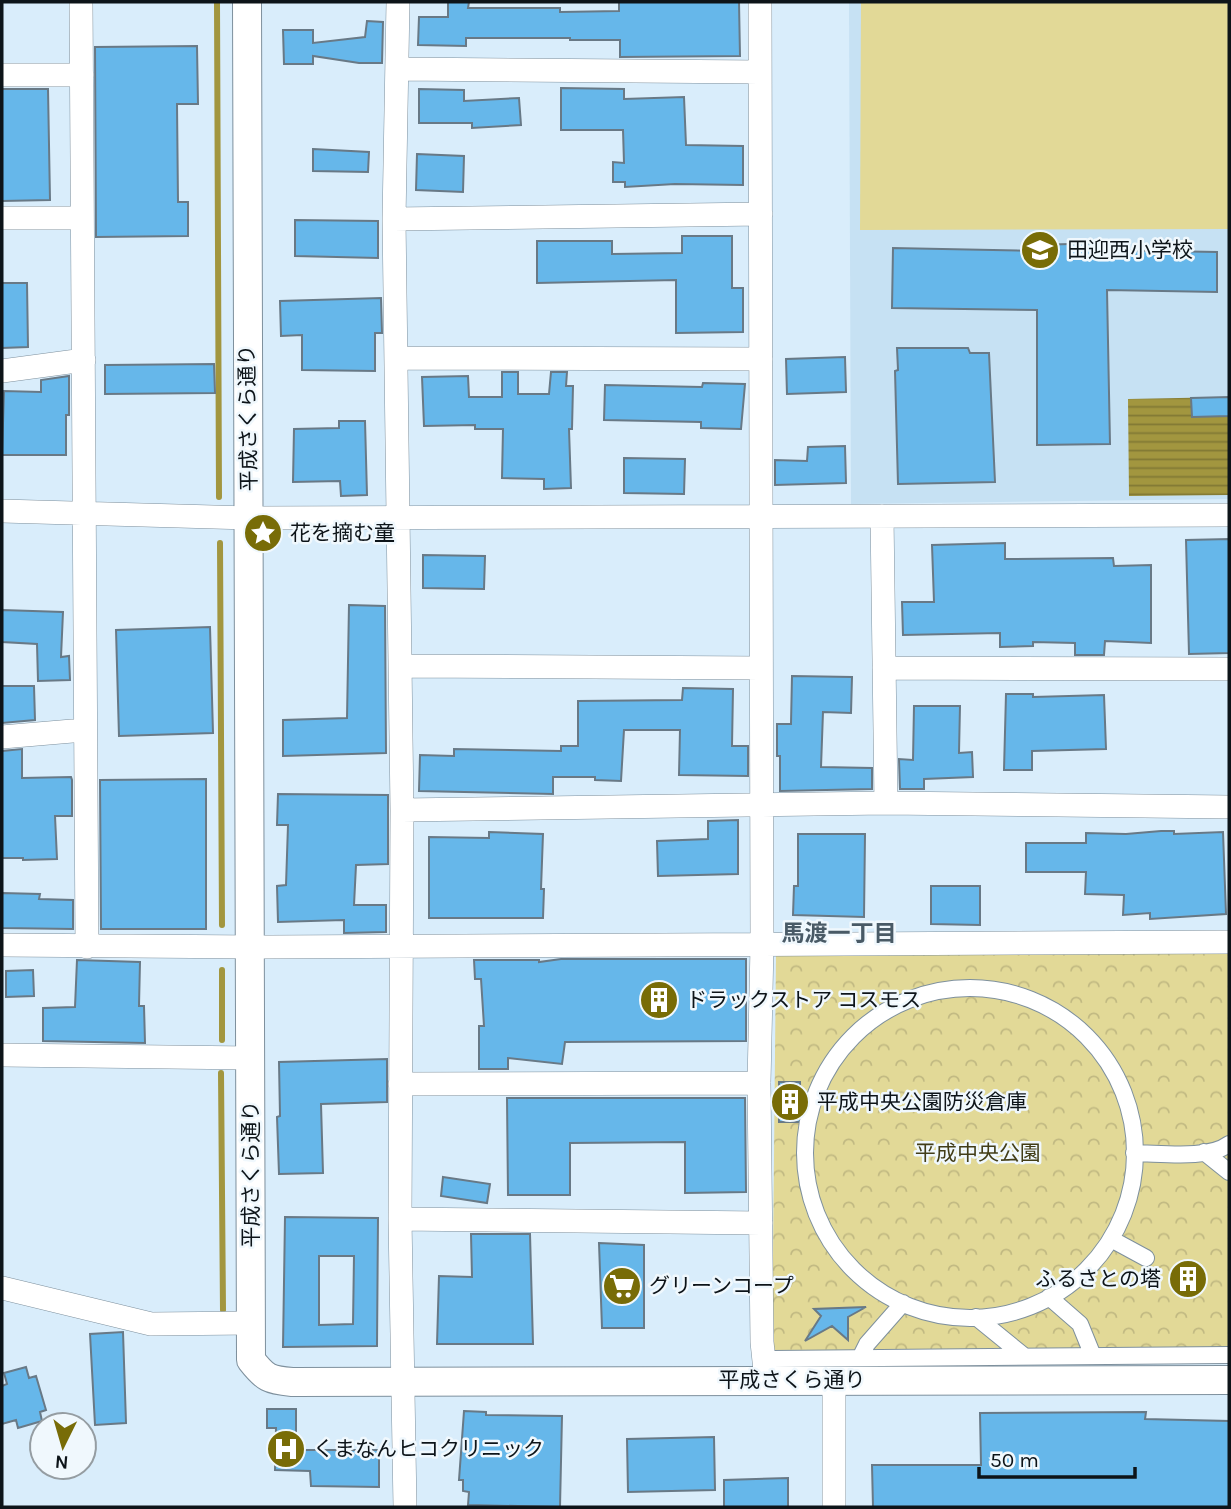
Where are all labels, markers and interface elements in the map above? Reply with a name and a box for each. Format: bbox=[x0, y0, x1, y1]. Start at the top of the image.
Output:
school or university icon: 田迎西小学校 bbox=[1019, 229, 1061, 271]
place label: 田迎西小学校 bbox=[1067, 238, 1193, 262]
street label: 平成さくら通り bbox=[235, 344, 261, 492]
place icon: 花を摘む童 bbox=[242, 512, 284, 554]
place label: 花を摘む童 bbox=[290, 521, 395, 545]
district label: 馬渡一丁目 bbox=[782, 920, 897, 947]
building icon: ドラックストア コスモス bbox=[638, 979, 680, 1021]
place label: ドラックストア コスモス bbox=[686, 988, 921, 1012]
building icon: 平成中央公園防災倉庫 bbox=[769, 1081, 811, 1123]
place label: 平成中央公園防災倉庫 bbox=[817, 1090, 1027, 1114]
street label: 平成さくら通り bbox=[239, 1101, 263, 1248]
park label: 平成中央公園 bbox=[915, 1141, 1041, 1165]
building icon: ふるさとの塔 bbox=[1167, 1258, 1209, 1300]
supermarket icon: グリーンコープ bbox=[601, 1265, 643, 1307]
place label: ふるさとの塔 bbox=[1035, 1267, 1161, 1291]
place label: グリーンコープ bbox=[649, 1274, 794, 1298]
street label: 平成さくら通り bbox=[719, 1368, 866, 1392]
north arrow bbox=[28, 1411, 98, 1481]
hospital icon: くまなんヒコクリニック bbox=[265, 1428, 307, 1470]
scale bar bbox=[979, 1436, 1135, 1480]
place label: くまなんヒコクリニック bbox=[313, 1437, 544, 1461]
text: 50 m bbox=[990, 1448, 1039, 1472]
text: N bbox=[54, 1450, 69, 1473]

